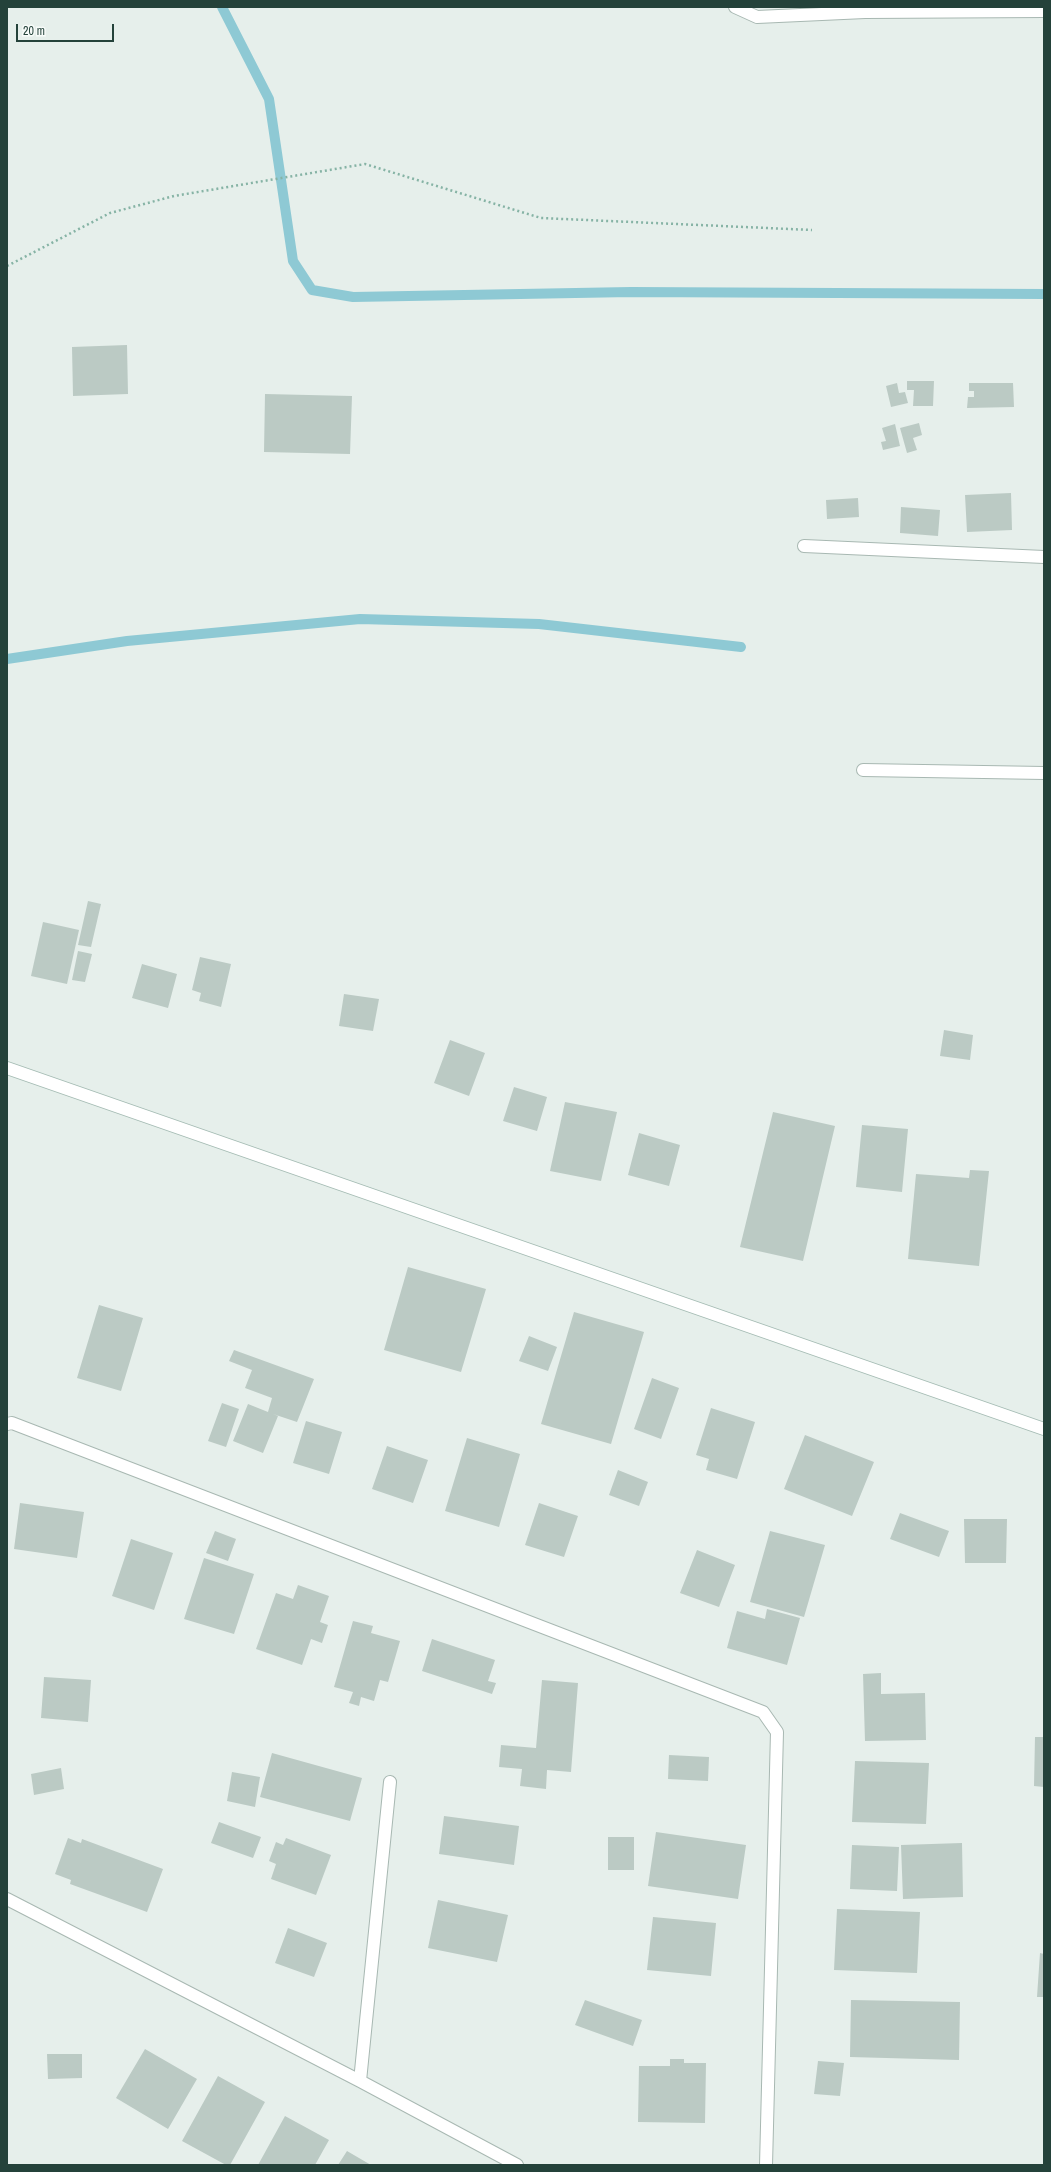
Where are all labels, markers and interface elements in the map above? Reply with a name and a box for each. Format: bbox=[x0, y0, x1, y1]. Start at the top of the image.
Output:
scale bar bbox=[18, 16, 116, 42]
text: 20 m bbox=[23, 23, 45, 39]

